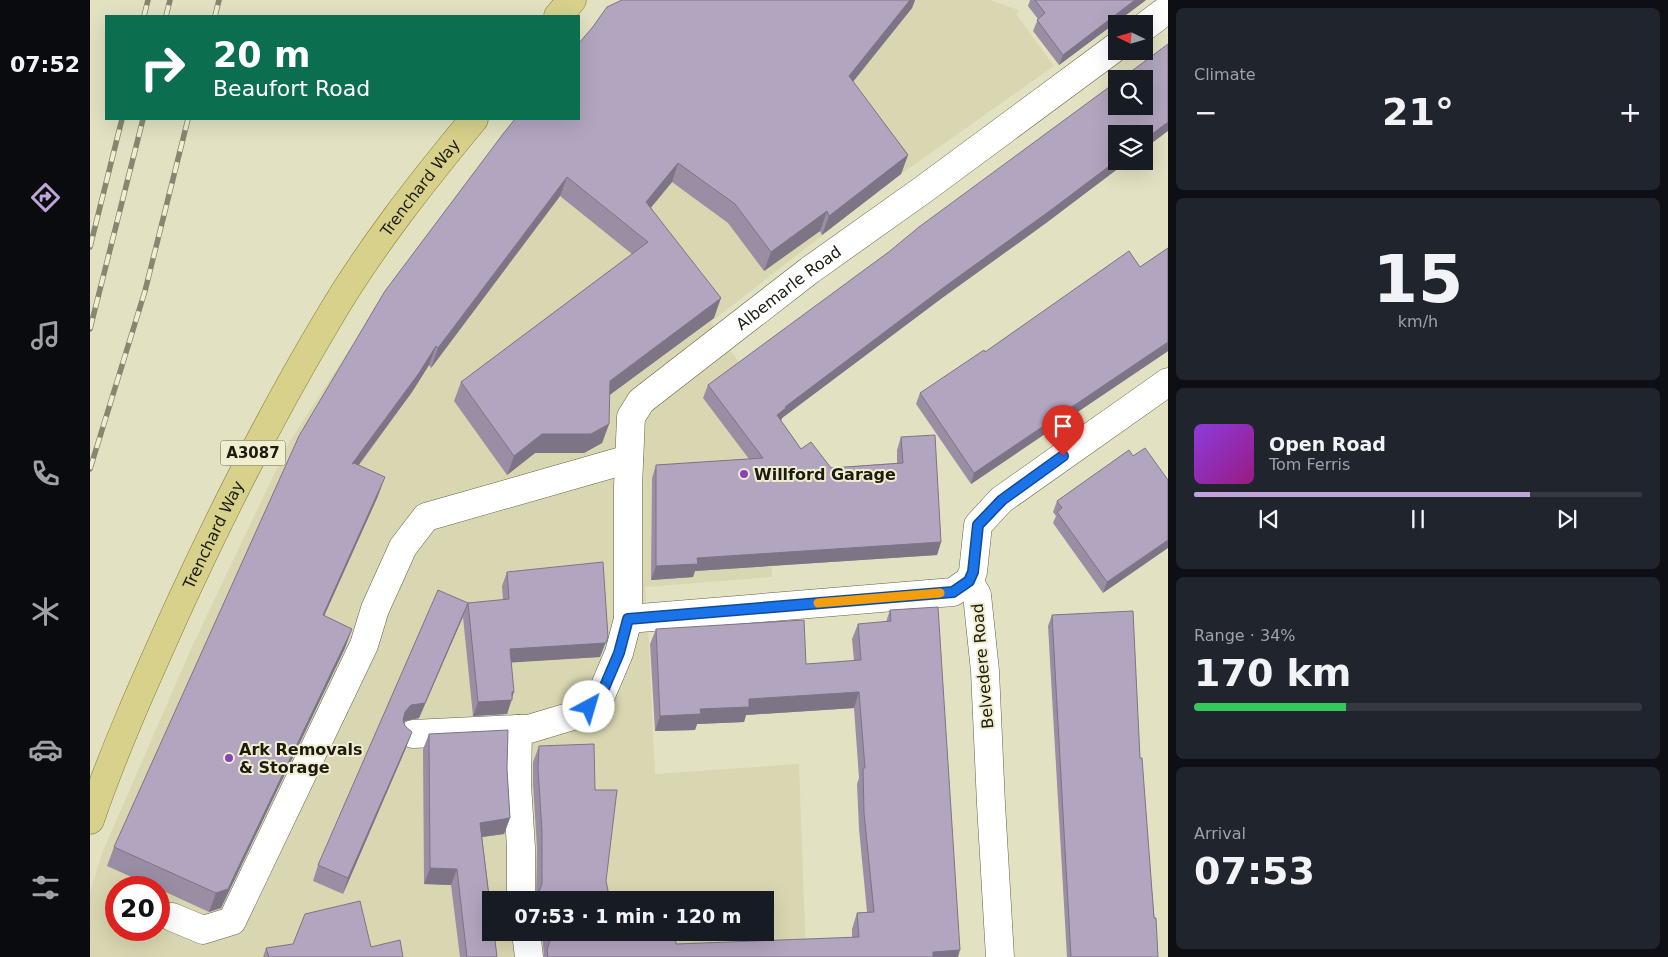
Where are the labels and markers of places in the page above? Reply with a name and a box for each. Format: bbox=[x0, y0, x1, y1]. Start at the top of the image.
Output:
pin bbox=[1042, 405, 1084, 456]
place label: Willford Garage bbox=[754, 465, 896, 484]
marker: Willford Garage bbox=[738, 468, 750, 480]
place label: Ark Removals & Storage bbox=[239, 740, 363, 777]
marker: Ark Removals & Storage bbox=[223, 752, 235, 764]

